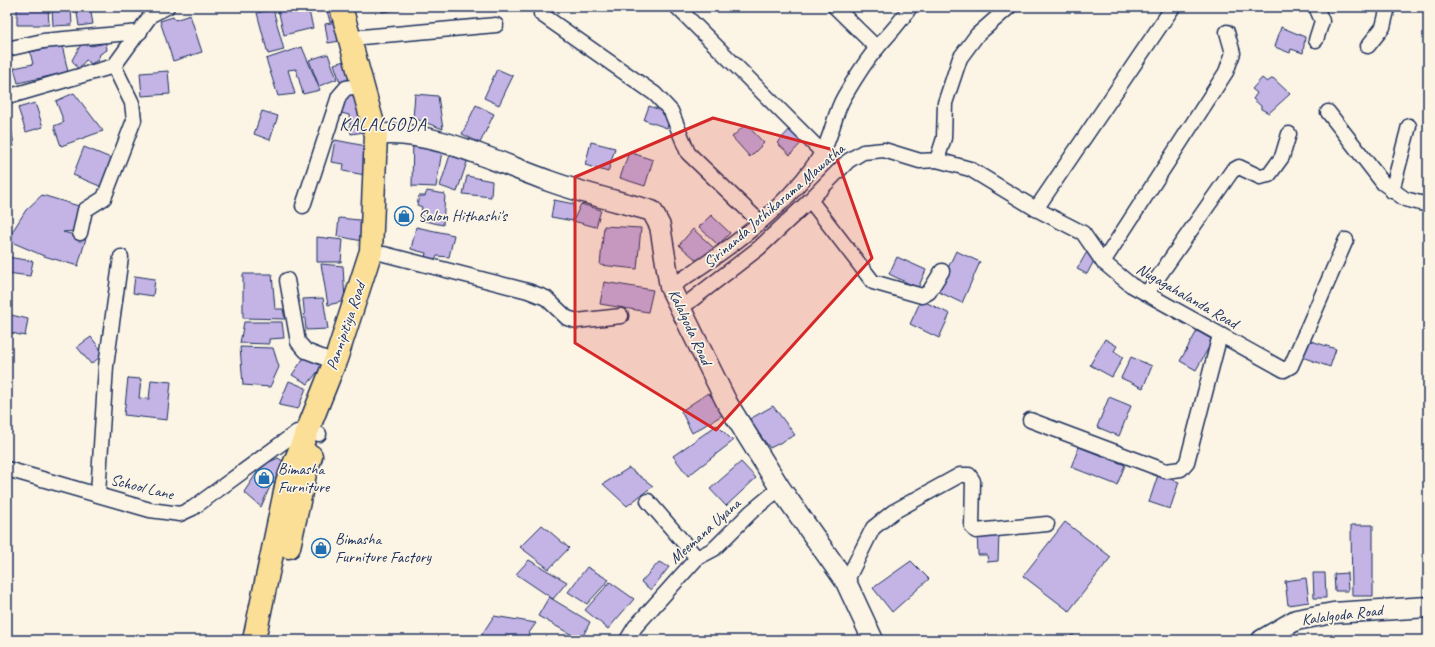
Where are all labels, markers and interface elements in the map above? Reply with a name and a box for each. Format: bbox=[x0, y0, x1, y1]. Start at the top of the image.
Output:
district label: KALALGODA bbox=[339, 113, 427, 135]
street label: Sirinanda Jothikarama Mawatha bbox=[699, 138, 850, 273]
shop icon: Salon Hithashi's bbox=[393, 205, 415, 227]
place label: Salon Hithashi's bbox=[418, 206, 508, 226]
street label: Nugagahalanda Road bbox=[1133, 259, 1244, 334]
street label: Pannipitiya Road bbox=[322, 277, 371, 373]
street label: Kalalgoda Road bbox=[664, 286, 717, 371]
place label: Bimasha Furniture bbox=[278, 459, 331, 497]
shop icon: Bimasha Furniture bbox=[253, 467, 275, 489]
street label: School Lane bbox=[109, 470, 177, 505]
street label: Meemana Uyana bbox=[665, 493, 746, 568]
place label: Bimasha Furniture Factory bbox=[335, 529, 433, 567]
shop icon: Bimasha Furniture Factory bbox=[310, 537, 332, 559]
street label: Kalalgoda Road bbox=[1300, 600, 1386, 630]

